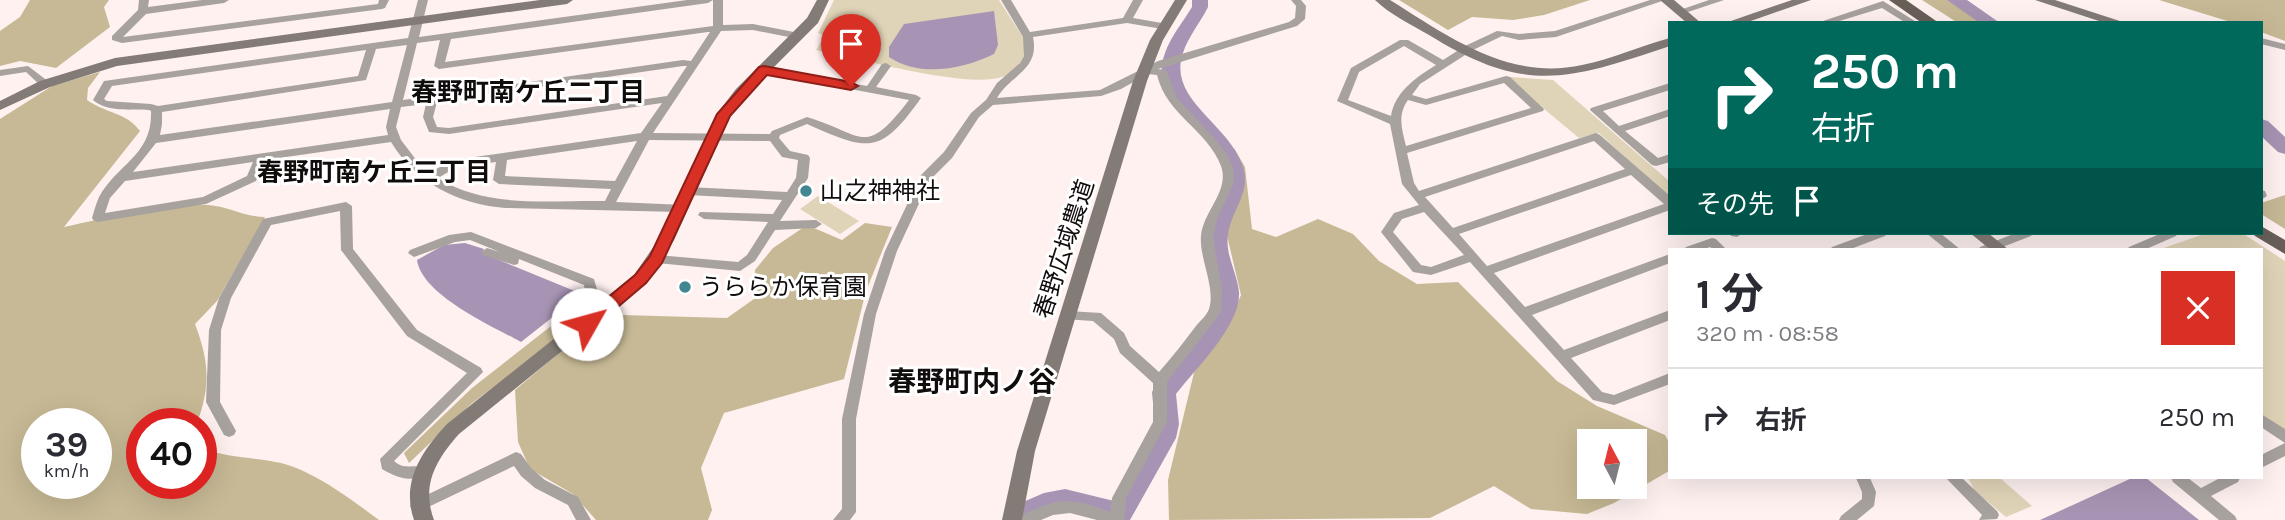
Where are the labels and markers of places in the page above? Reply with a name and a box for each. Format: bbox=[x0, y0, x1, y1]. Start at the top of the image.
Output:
pin bbox=[821, 14, 881, 86]
place label: 山之神神社 bbox=[820, 177, 940, 205]
marker: 山之神神社 bbox=[798, 183, 814, 199]
place label: うららか保育園 bbox=[699, 273, 867, 301]
marker: うららか保育園 bbox=[677, 279, 693, 295]

